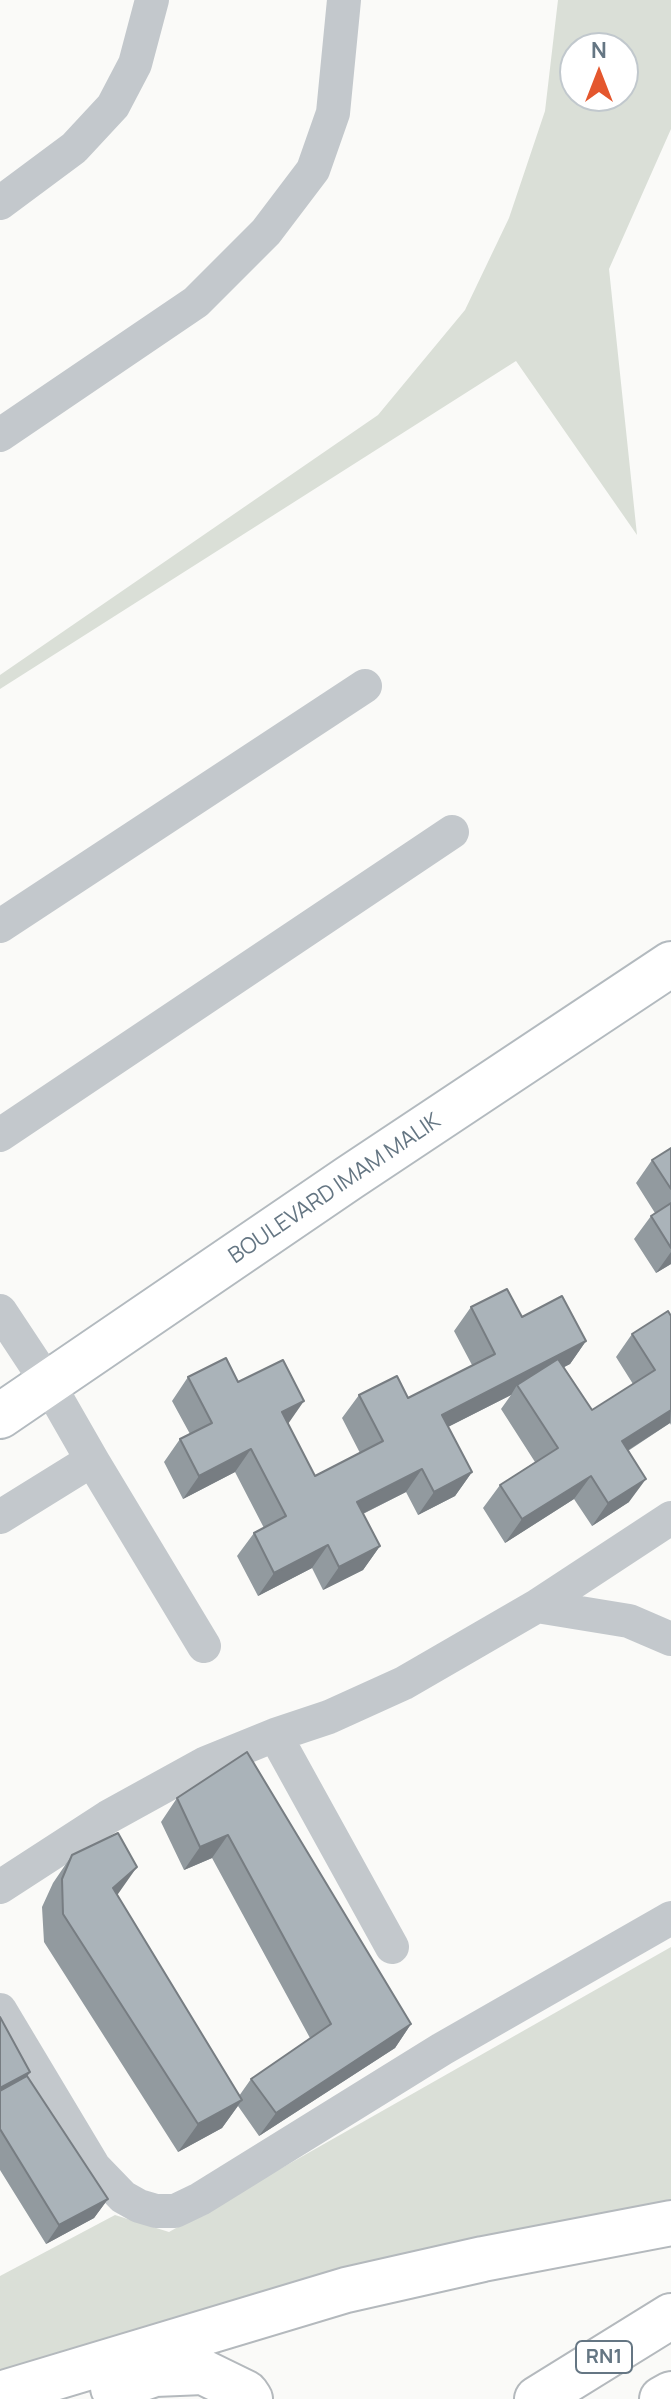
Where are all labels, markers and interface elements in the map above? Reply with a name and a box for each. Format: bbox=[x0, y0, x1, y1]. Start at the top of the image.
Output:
north arrow bbox=[559, 32, 639, 112]
text: N bbox=[591, 35, 607, 65]
street label: BOULEVARD IMAM MALIK bbox=[224, 1108, 446, 1270]
road number: RN1 bbox=[576, 2341, 632, 2373]

